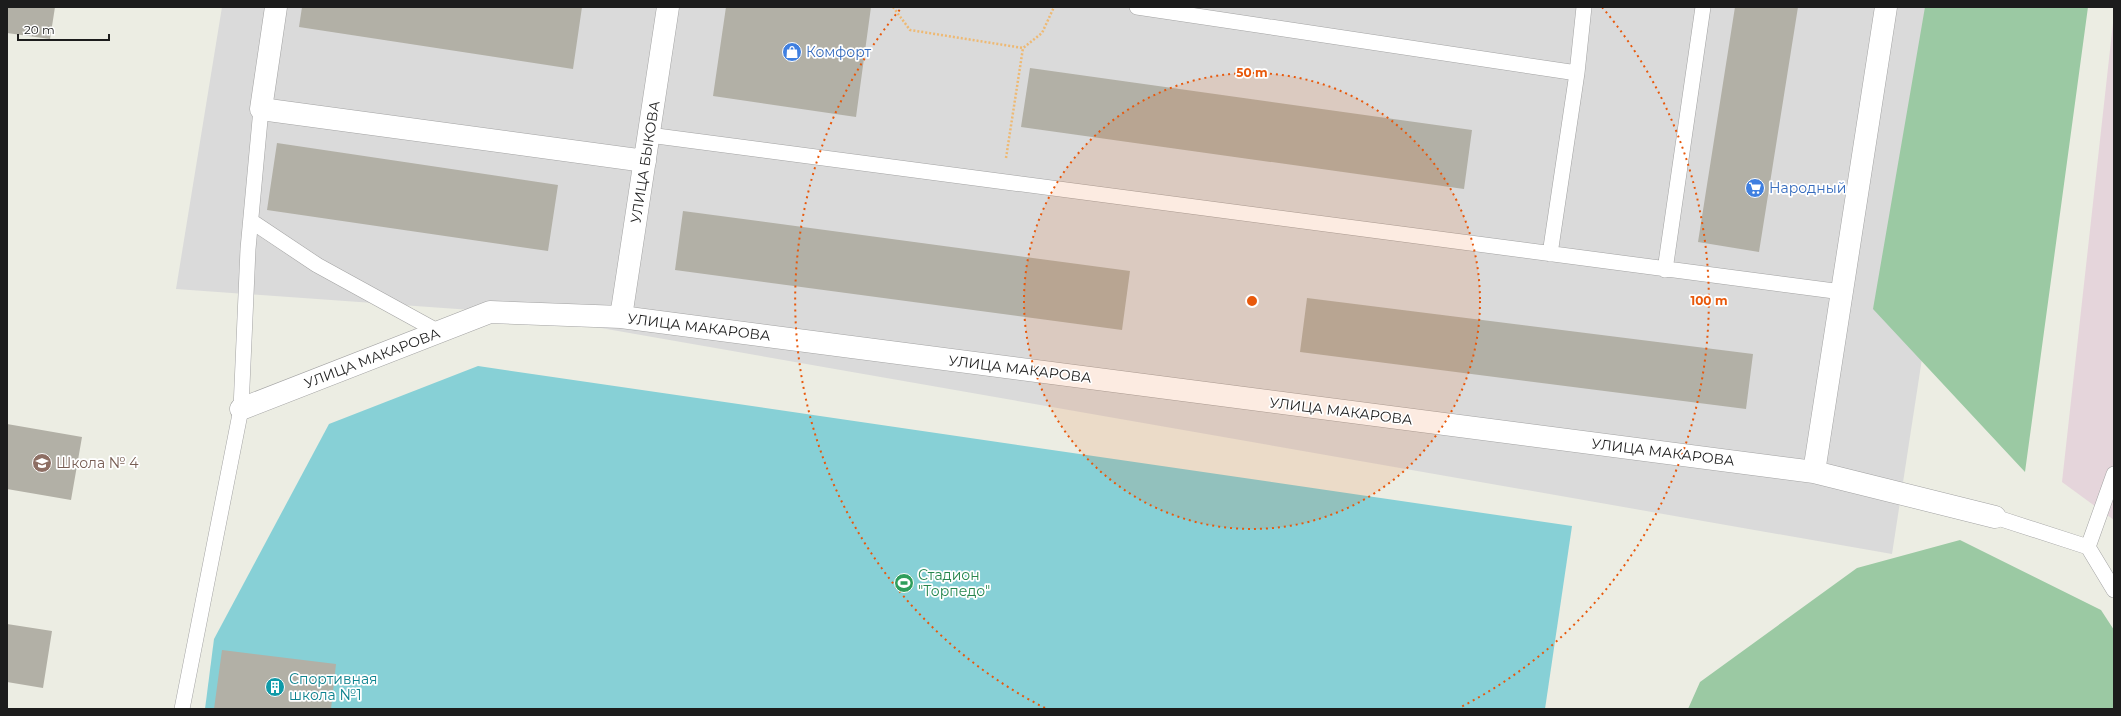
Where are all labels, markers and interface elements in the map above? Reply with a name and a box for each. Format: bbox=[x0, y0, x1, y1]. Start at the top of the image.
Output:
scale bar bbox=[18, 16, 109, 42]
text: 20 m bbox=[24, 22, 55, 37]
shop icon: Комфорт bbox=[781, 41, 803, 63]
place label: Комфорт bbox=[806, 43, 872, 61]
text: 50 m bbox=[1236, 65, 1268, 80]
street label: УЛИЦА БЫКОВА bbox=[626, 99, 664, 224]
supermarket icon: Народный bbox=[1744, 177, 1766, 199]
place label: Народный bbox=[1769, 179, 1846, 197]
text: 100 m bbox=[1691, 293, 1727, 308]
centre of rings bbox=[1245, 294, 1259, 308]
street label: УЛИЦА МАКАРОВА bbox=[627, 309, 772, 345]
street label: УЛИЦА МАКАРОВА bbox=[302, 324, 443, 392]
street label: УЛИЦА МАКАРОВА bbox=[948, 351, 1093, 387]
street label: УЛИЦА МАКАРОВА bbox=[1269, 393, 1414, 429]
street label: УЛИЦА МАКАРОВА bbox=[1591, 434, 1736, 470]
school or university icon: Школа № 4 bbox=[31, 452, 53, 474]
place label: Школа № 4 bbox=[56, 454, 139, 472]
place label: Стадион "Торпедо" bbox=[918, 566, 990, 600]
sports icon: Стадион "Торпедо" bbox=[893, 572, 915, 594]
place label: Спортивная школа №1 bbox=[289, 670, 378, 704]
building icon: Спортивная школа №1 bbox=[264, 676, 286, 698]

